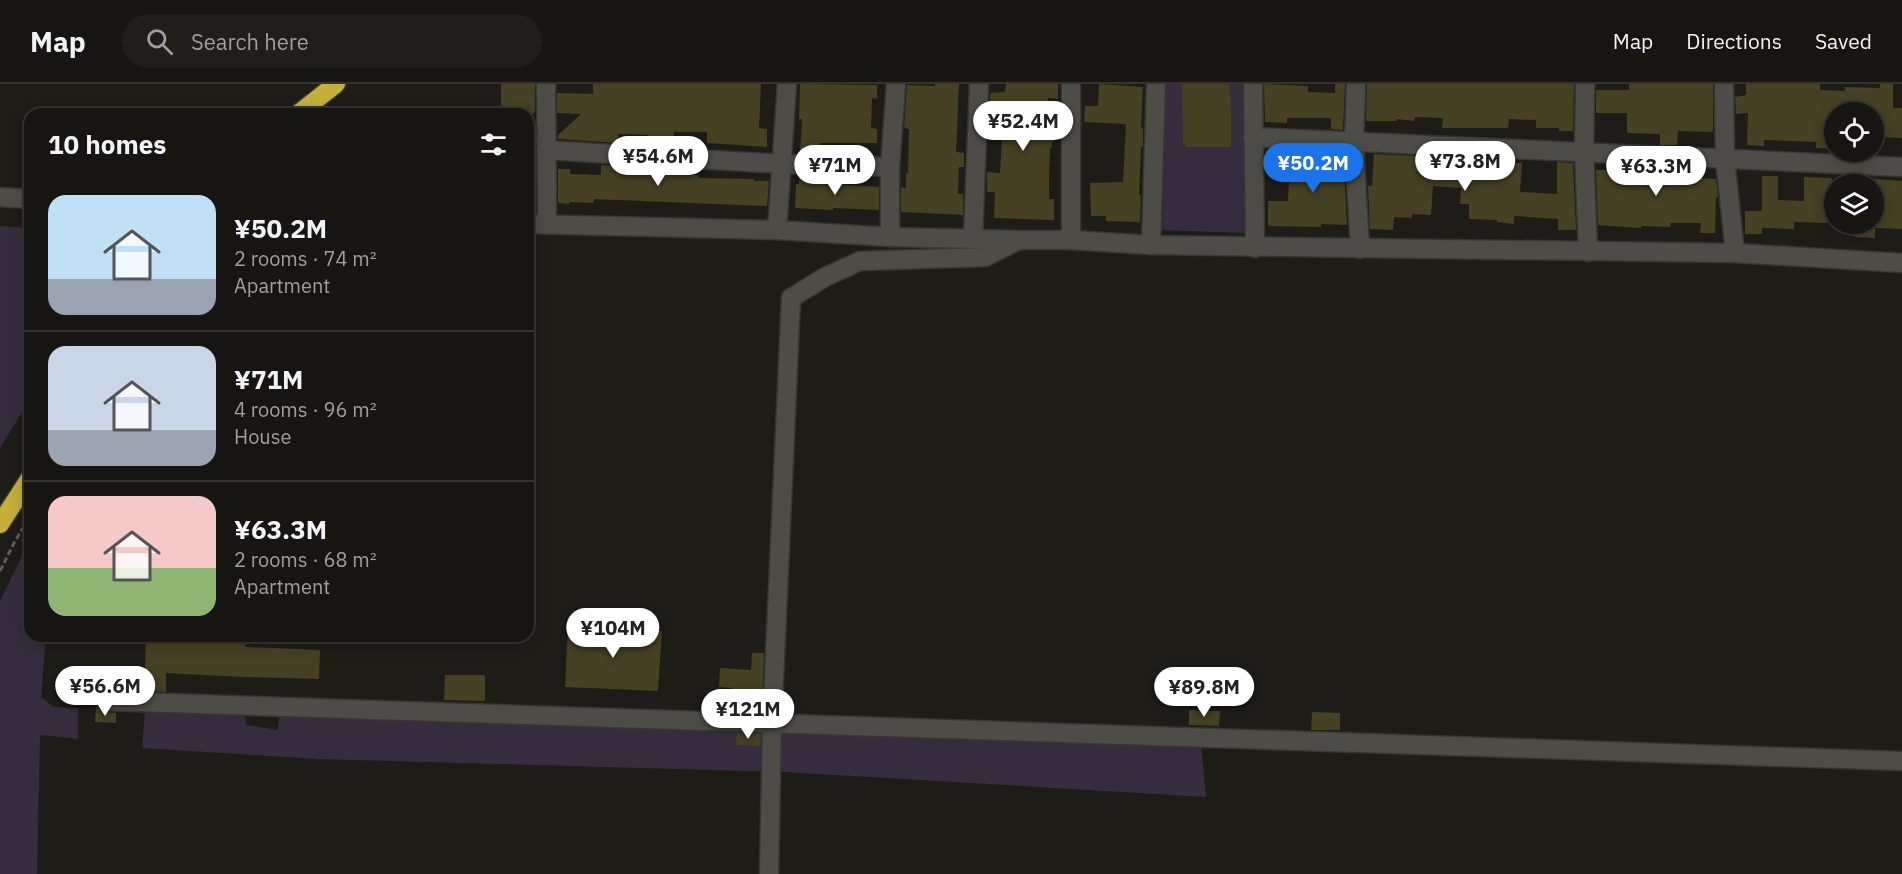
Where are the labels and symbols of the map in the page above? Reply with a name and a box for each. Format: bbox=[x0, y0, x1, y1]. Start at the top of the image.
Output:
pin: ¥52.4M bbox=[974, 101, 1072, 152]
pin: ¥54.6M bbox=[609, 136, 707, 187]
pin: ¥73.8M bbox=[1416, 141, 1514, 192]
pin: ¥50.2M bbox=[1264, 143, 1362, 194]
pin: ¥71M bbox=[799, 145, 871, 196]
pin: ¥63.3M bbox=[1607, 146, 1705, 197]
pin: ¥104M bbox=[571, 608, 655, 659]
pin: ¥56.6M bbox=[56, 666, 154, 717]
pin: ¥89.8M bbox=[1155, 667, 1253, 718]
pin: ¥121M bbox=[706, 689, 790, 740]

